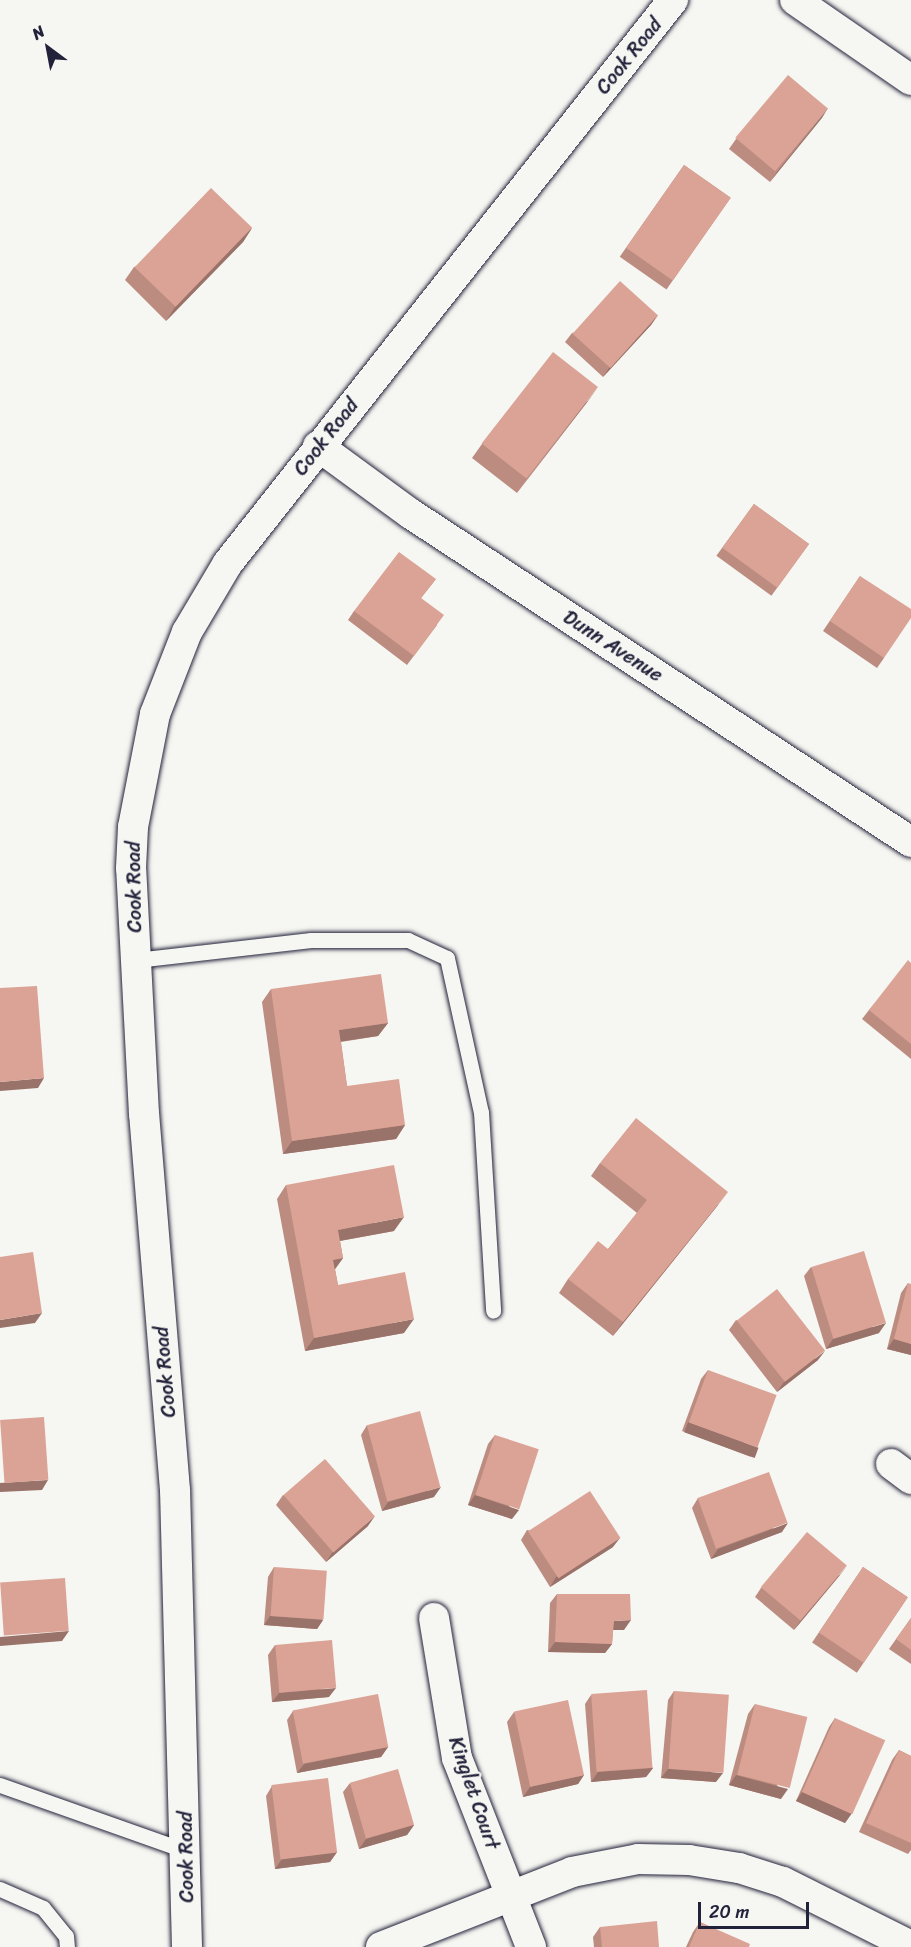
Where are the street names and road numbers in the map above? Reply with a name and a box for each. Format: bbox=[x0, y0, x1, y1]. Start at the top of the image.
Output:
street label: Cook Road bbox=[591, 13, 667, 99]
street label: Cook Road bbox=[288, 394, 364, 480]
street label: Dunn Avenue bbox=[559, 605, 667, 687]
street label: Cook Road bbox=[121, 841, 147, 933]
street label: Cook Road bbox=[149, 1325, 181, 1419]
street label: Kinglet Court bbox=[443, 1733, 505, 1853]
street label: Cook Road bbox=[173, 1811, 199, 1903]

